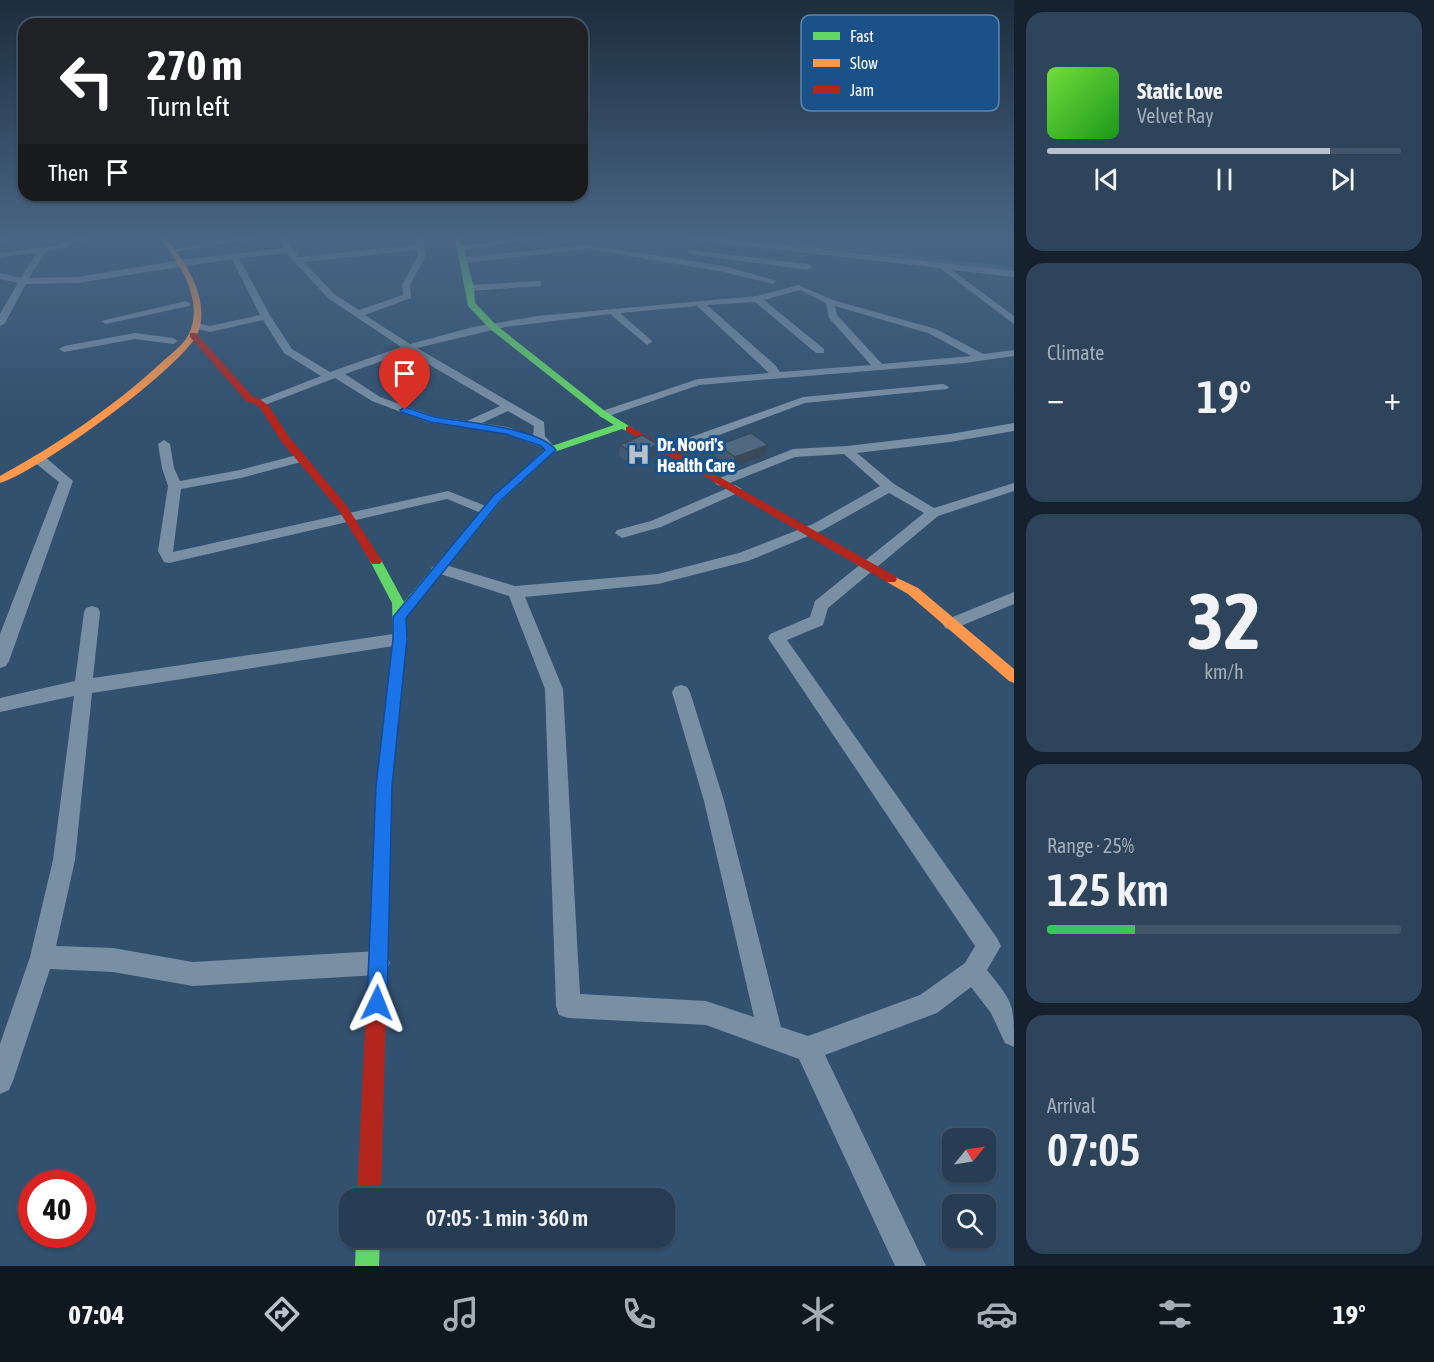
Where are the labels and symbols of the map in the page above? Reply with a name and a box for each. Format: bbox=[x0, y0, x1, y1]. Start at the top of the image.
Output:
legend bbox=[801, 15, 999, 111]
text: Fast bbox=[850, 27, 874, 45]
text: Slow bbox=[850, 54, 878, 72]
text: Jam bbox=[850, 81, 874, 99]
pin bbox=[379, 348, 430, 410]
place label: Dr. Noori's Health Care bbox=[657, 434, 735, 476]
hospital icon: Dr. Noori's Health Care bbox=[626, 442, 652, 468]
position arrow bbox=[345, 971, 409, 1035]
north arrow bbox=[942, 1128, 996, 1182]
speed limit sign: 40 bbox=[18, 1170, 96, 1248]

